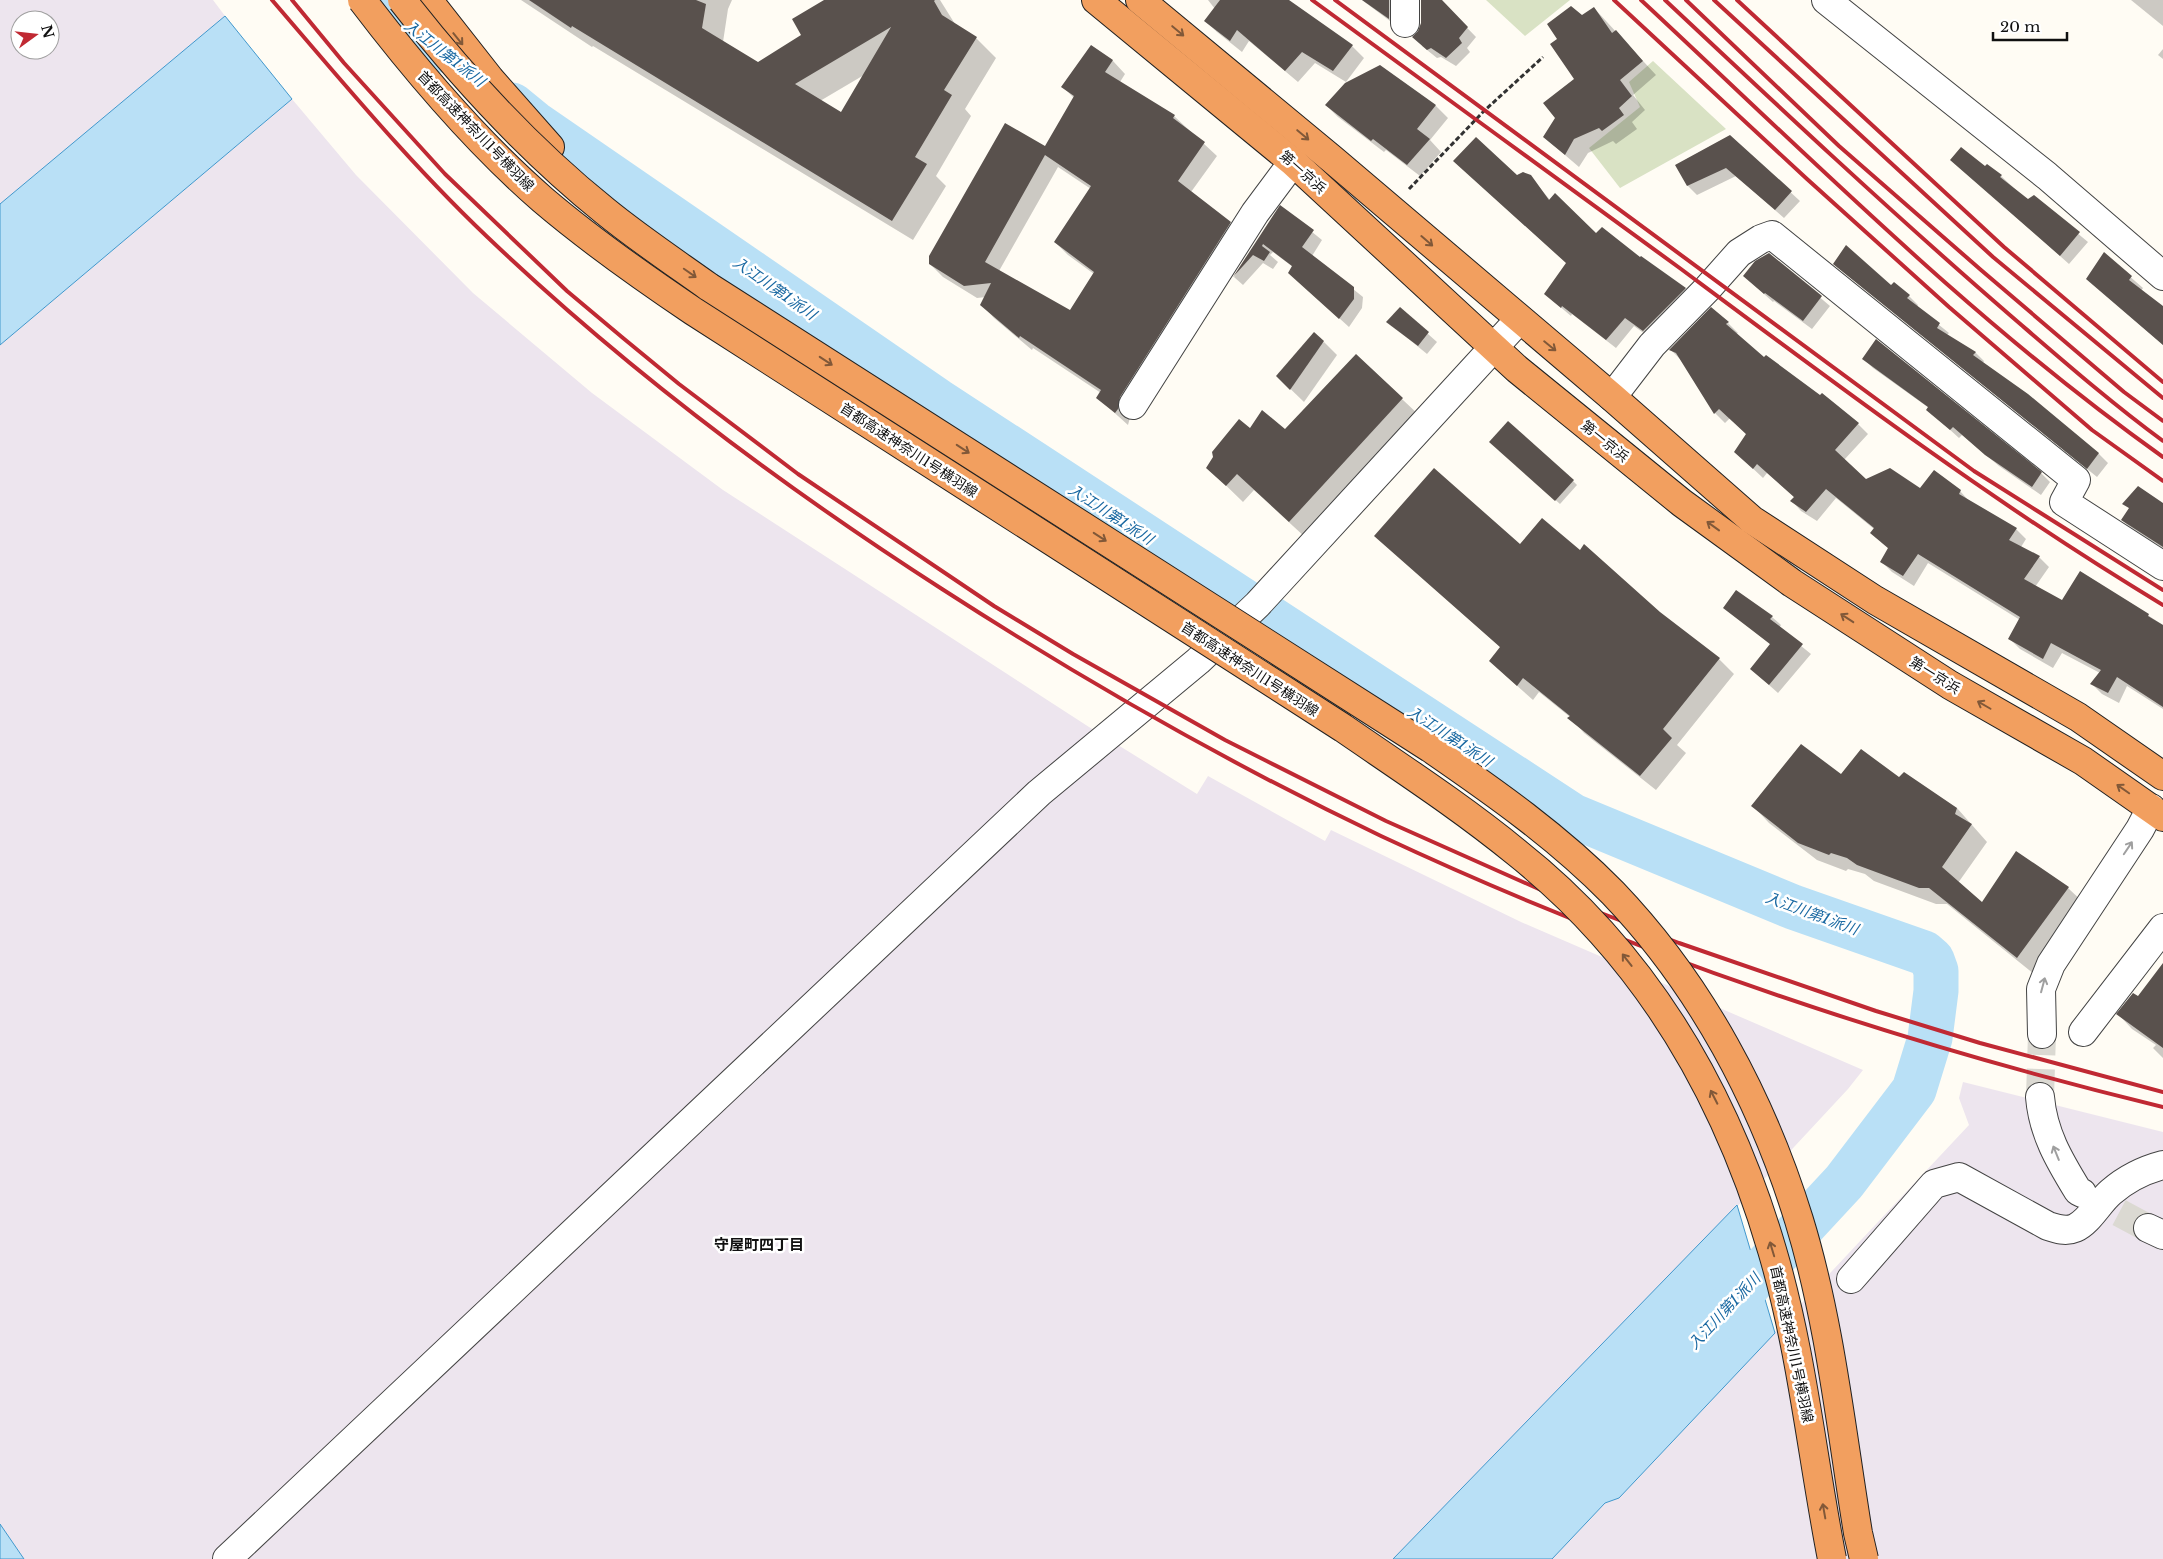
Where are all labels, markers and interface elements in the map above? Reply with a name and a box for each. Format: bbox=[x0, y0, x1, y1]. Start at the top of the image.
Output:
north arrow bbox=[10, 10, 60, 60]
scale bar bbox=[1993, 10, 2067, 42]
water label: 入江川第1派川 bbox=[401, 16, 491, 92]
text: 20 m bbox=[2000, 17, 2040, 36]
text: N bbox=[37, 23, 58, 40]
one-way arrow bbox=[1171, 26, 1184, 37]
one-way arrow bbox=[452, 32, 463, 45]
street label: 首都高速神奈川1号横羽線 bbox=[414, 67, 538, 195]
one-way arrow bbox=[1296, 130, 1309, 141]
street label: 第一京浜 bbox=[1276, 147, 1330, 197]
one-way arrow bbox=[1420, 235, 1433, 246]
water label: 入江川第1派川 bbox=[730, 252, 822, 325]
one-way arrow bbox=[683, 268, 697, 278]
one-way arrow bbox=[1543, 341, 1556, 352]
one-way arrow bbox=[819, 357, 833, 367]
street label: 首都高速神奈川1号横羽線 bbox=[837, 399, 981, 501]
street label: 第一京浜 bbox=[1578, 416, 1632, 466]
one-way arrow bbox=[956, 444, 970, 454]
water label: 入江川第1派川 bbox=[1065, 480, 1159, 549]
one-way arrow bbox=[1706, 521, 1720, 531]
one-way arrow bbox=[1093, 532, 1107, 542]
one-way arrow bbox=[1840, 613, 1854, 623]
street label: 首都高速神奈川1号横羽線 bbox=[1178, 618, 1322, 720]
street label: 第一京浜 bbox=[1906, 653, 1964, 697]
one-way arrow bbox=[1978, 699, 1992, 709]
water label: 入江川第1派川 bbox=[1404, 702, 1498, 771]
one-way arrow bbox=[2116, 784, 2130, 794]
one-way arrow bbox=[2123, 841, 2133, 855]
water label: 入江川第1派川 bbox=[1763, 887, 1863, 939]
one-way arrow bbox=[1621, 954, 1632, 967]
one-way arrow bbox=[2039, 978, 2049, 994]
one-way arrow bbox=[1709, 1090, 1718, 1105]
one-way arrow bbox=[2051, 1146, 2060, 1161]
district label: 守屋町四丁目 bbox=[714, 1235, 804, 1254]
one-way arrow bbox=[1766, 1241, 1776, 1257]
street label: 首都高速神奈川1号横羽線 bbox=[1767, 1264, 1817, 1424]
water label: 入江川第1派川 bbox=[1684, 1268, 1765, 1353]
one-way arrow bbox=[1818, 1503, 1828, 1519]

